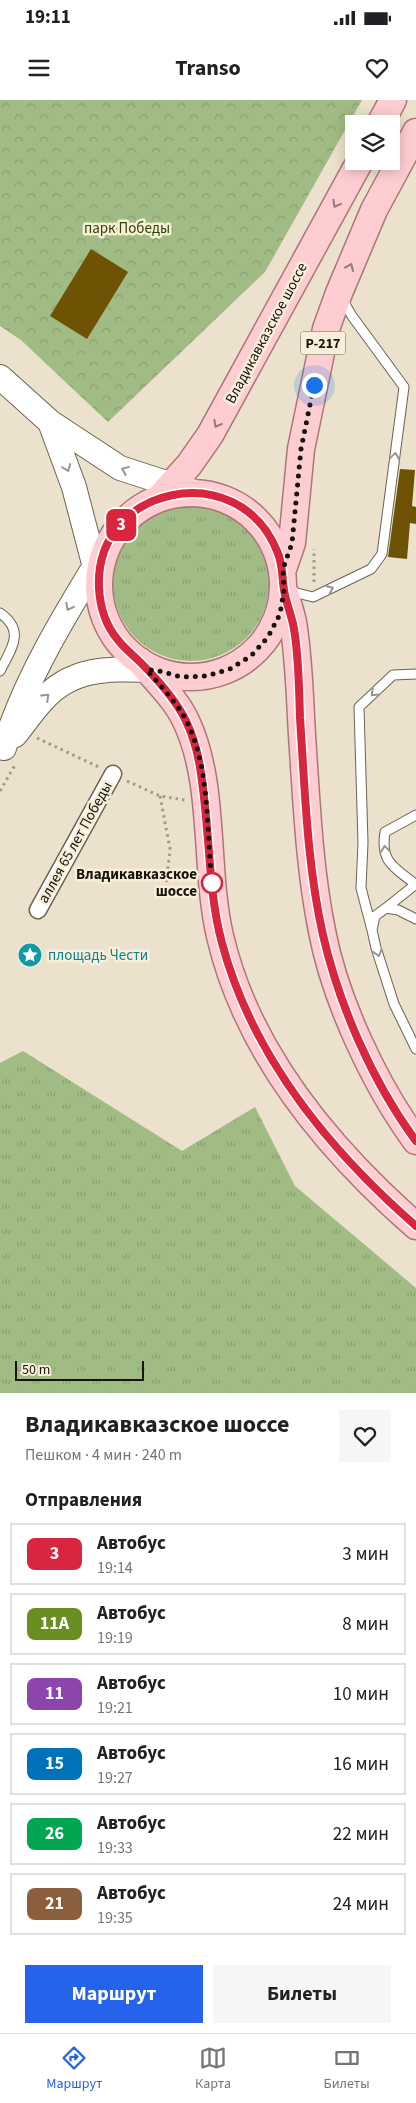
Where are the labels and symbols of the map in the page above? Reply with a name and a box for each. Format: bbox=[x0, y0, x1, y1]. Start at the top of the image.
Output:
one-way arrow bbox=[333, 199, 343, 208]
park label: парк Победы bbox=[84, 218, 170, 239]
street label: Владикавказское шоссе bbox=[220, 259, 313, 408]
one-way arrow bbox=[344, 263, 354, 271]
road number: Р-217 bbox=[300, 332, 346, 354]
your location bbox=[302, 373, 327, 398]
one-way arrow bbox=[213, 418, 223, 427]
one-way arrow bbox=[389, 452, 400, 460]
one-way arrow bbox=[61, 463, 71, 472]
one-way arrow bbox=[121, 465, 130, 476]
line badge: 3 bbox=[105, 509, 137, 541]
one-way arrow bbox=[325, 585, 334, 596]
one-way arrow bbox=[65, 602, 75, 611]
one-way arrow bbox=[371, 687, 380, 696]
one-way arrow bbox=[41, 694, 50, 703]
street label: аллея 65 лет Победы bbox=[33, 778, 118, 907]
one-way arrow bbox=[380, 844, 391, 852]
place label: Владикавказское шоссе bbox=[76, 864, 197, 902]
marker: Владикавказское шоссе bbox=[201, 872, 223, 894]
place icon: площадь Чести bbox=[17, 942, 43, 968]
place label: площадь Чести bbox=[48, 945, 148, 966]
one-way arrow bbox=[372, 949, 382, 957]
scale bar bbox=[15, 1358, 144, 1381]

